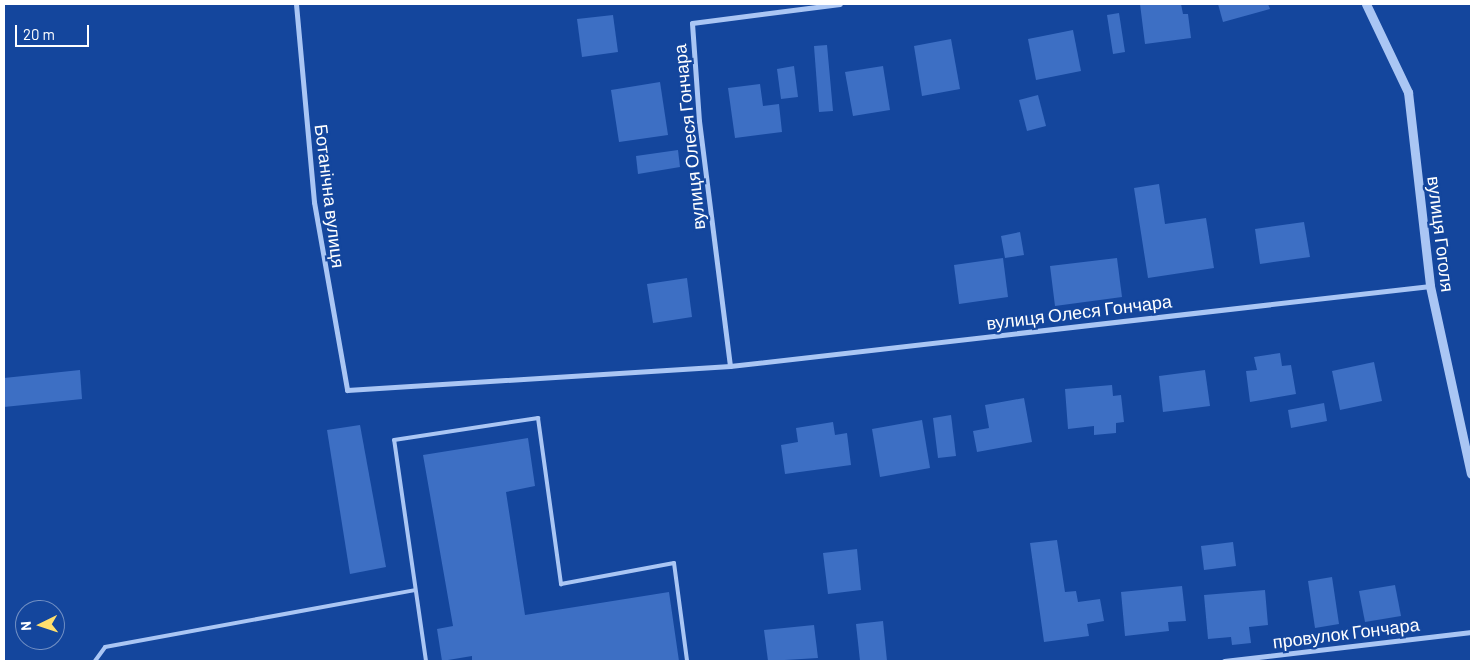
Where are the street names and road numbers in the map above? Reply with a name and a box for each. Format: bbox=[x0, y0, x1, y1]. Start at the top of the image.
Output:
street label: вулиця Олеся Гончара bbox=[669, 43, 709, 231]
street label: Ботанічна вулиця bbox=[310, 123, 350, 269]
street label: вулиця Гоголя bbox=[1423, 175, 1459, 293]
street label: вулиця Олеся Гончара bbox=[985, 290, 1173, 334]
street label: провулок Гончара bbox=[1271, 613, 1421, 653]

